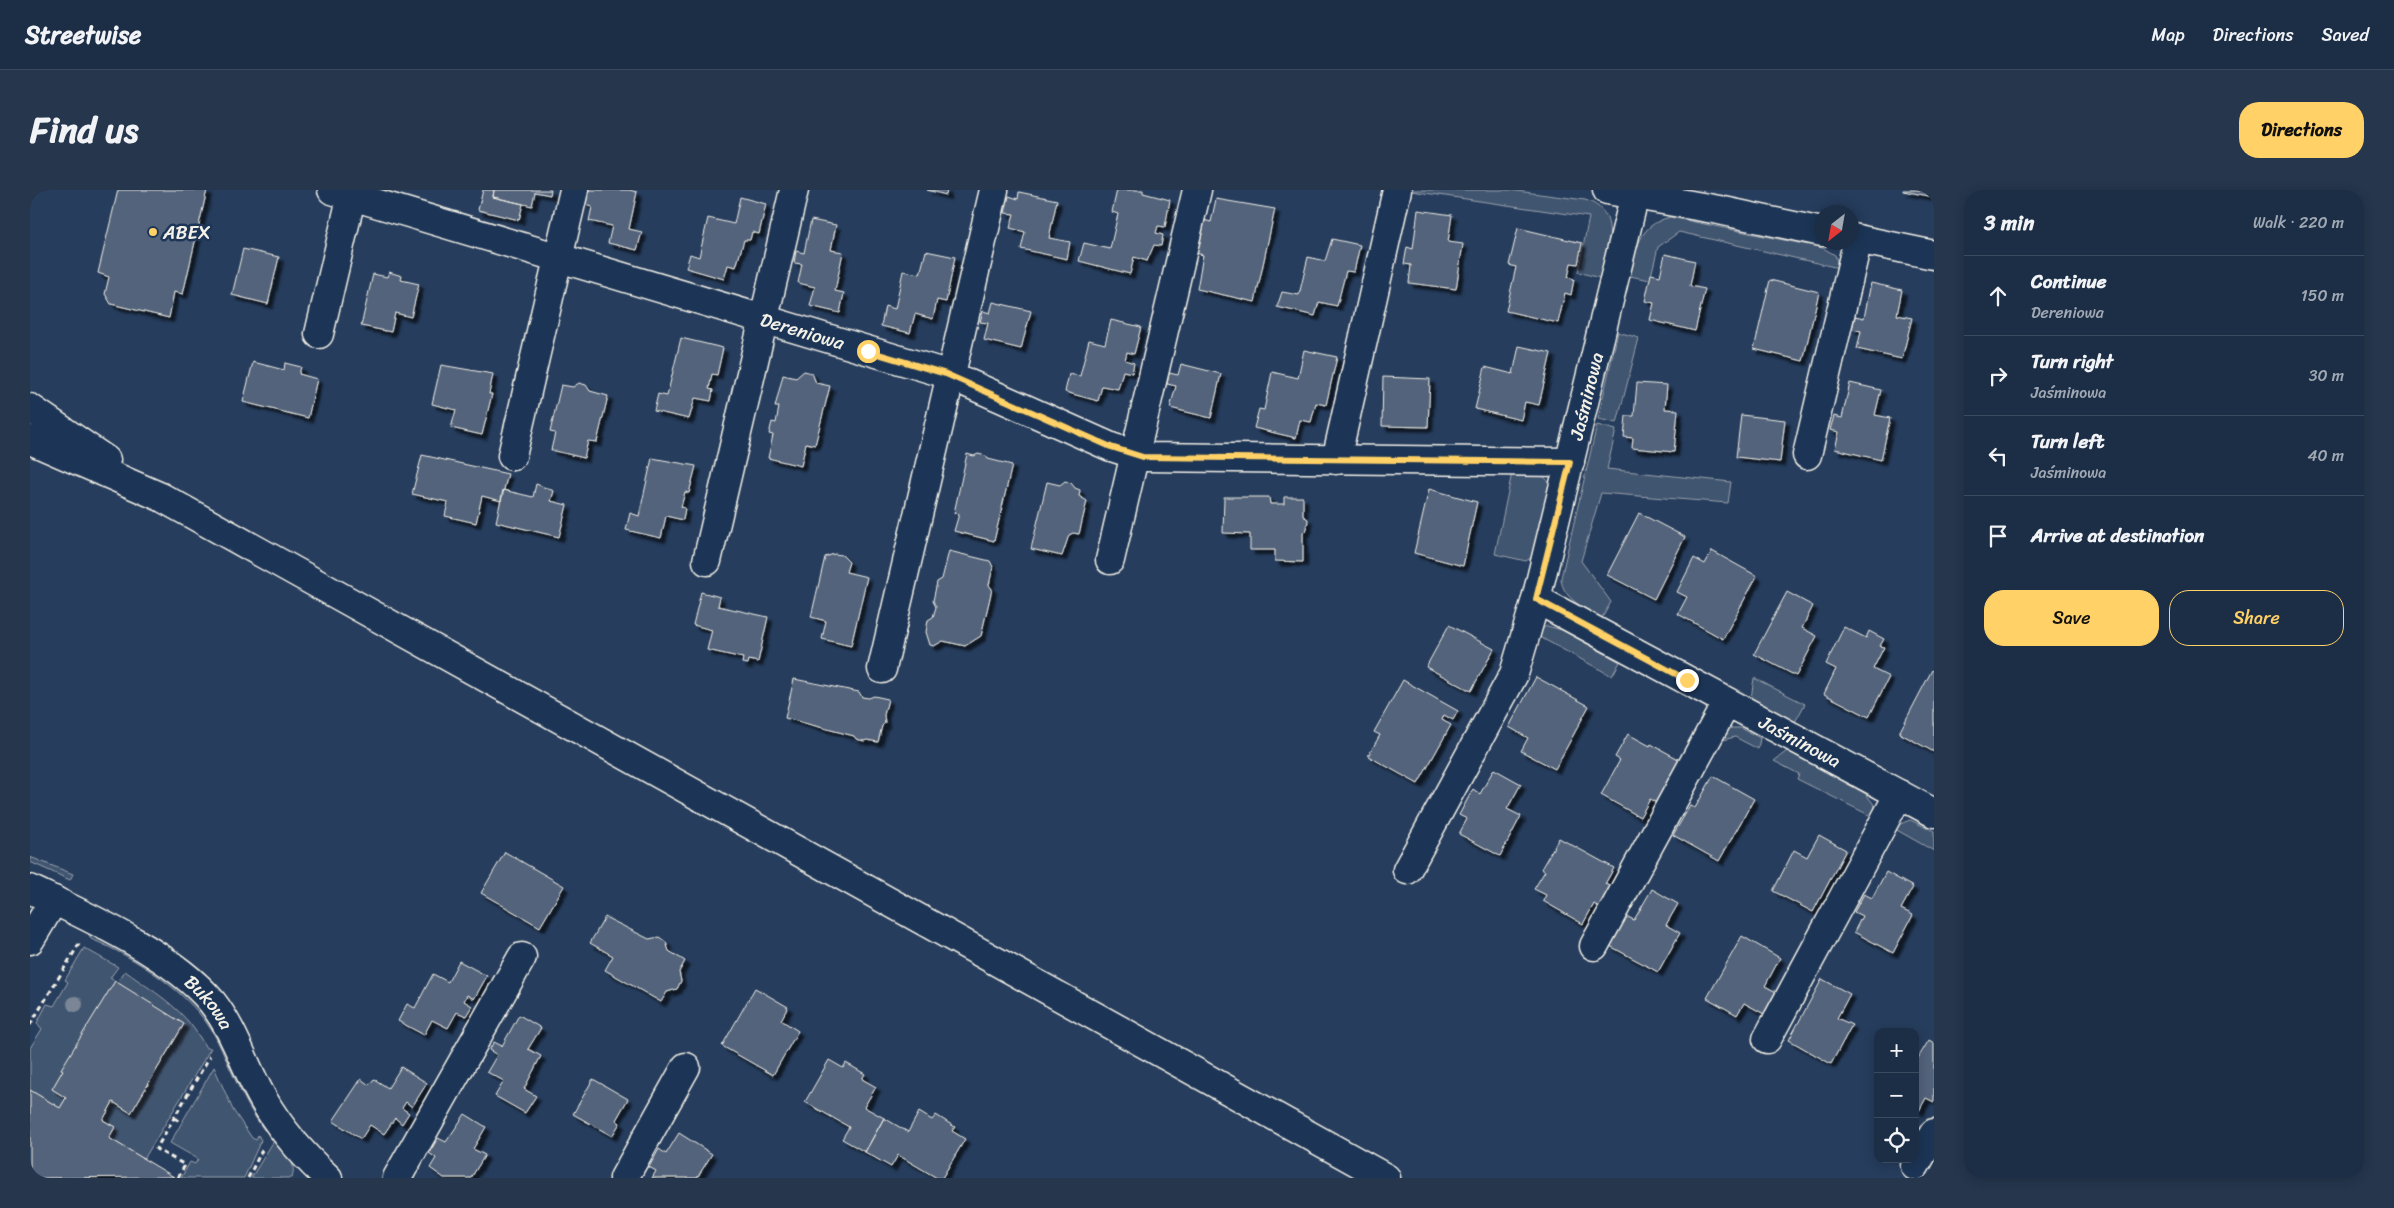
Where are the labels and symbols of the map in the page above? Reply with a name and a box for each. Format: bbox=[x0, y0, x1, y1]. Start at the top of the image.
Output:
north arrow bbox=[1814, 205, 1859, 250]
place label: ABEX bbox=[162, 216, 211, 249]
marker: ABEX bbox=[147, 226, 159, 238]
street label: Dereniowa bbox=[756, 303, 849, 360]
route start bbox=[857, 340, 880, 363]
street label: Jaśminowa bbox=[1559, 348, 1613, 444]
route end bbox=[1676, 669, 1699, 692]
street label: Jaśminowa bbox=[1752, 705, 1848, 777]
street label: Bukowa bbox=[177, 966, 243, 1036]

